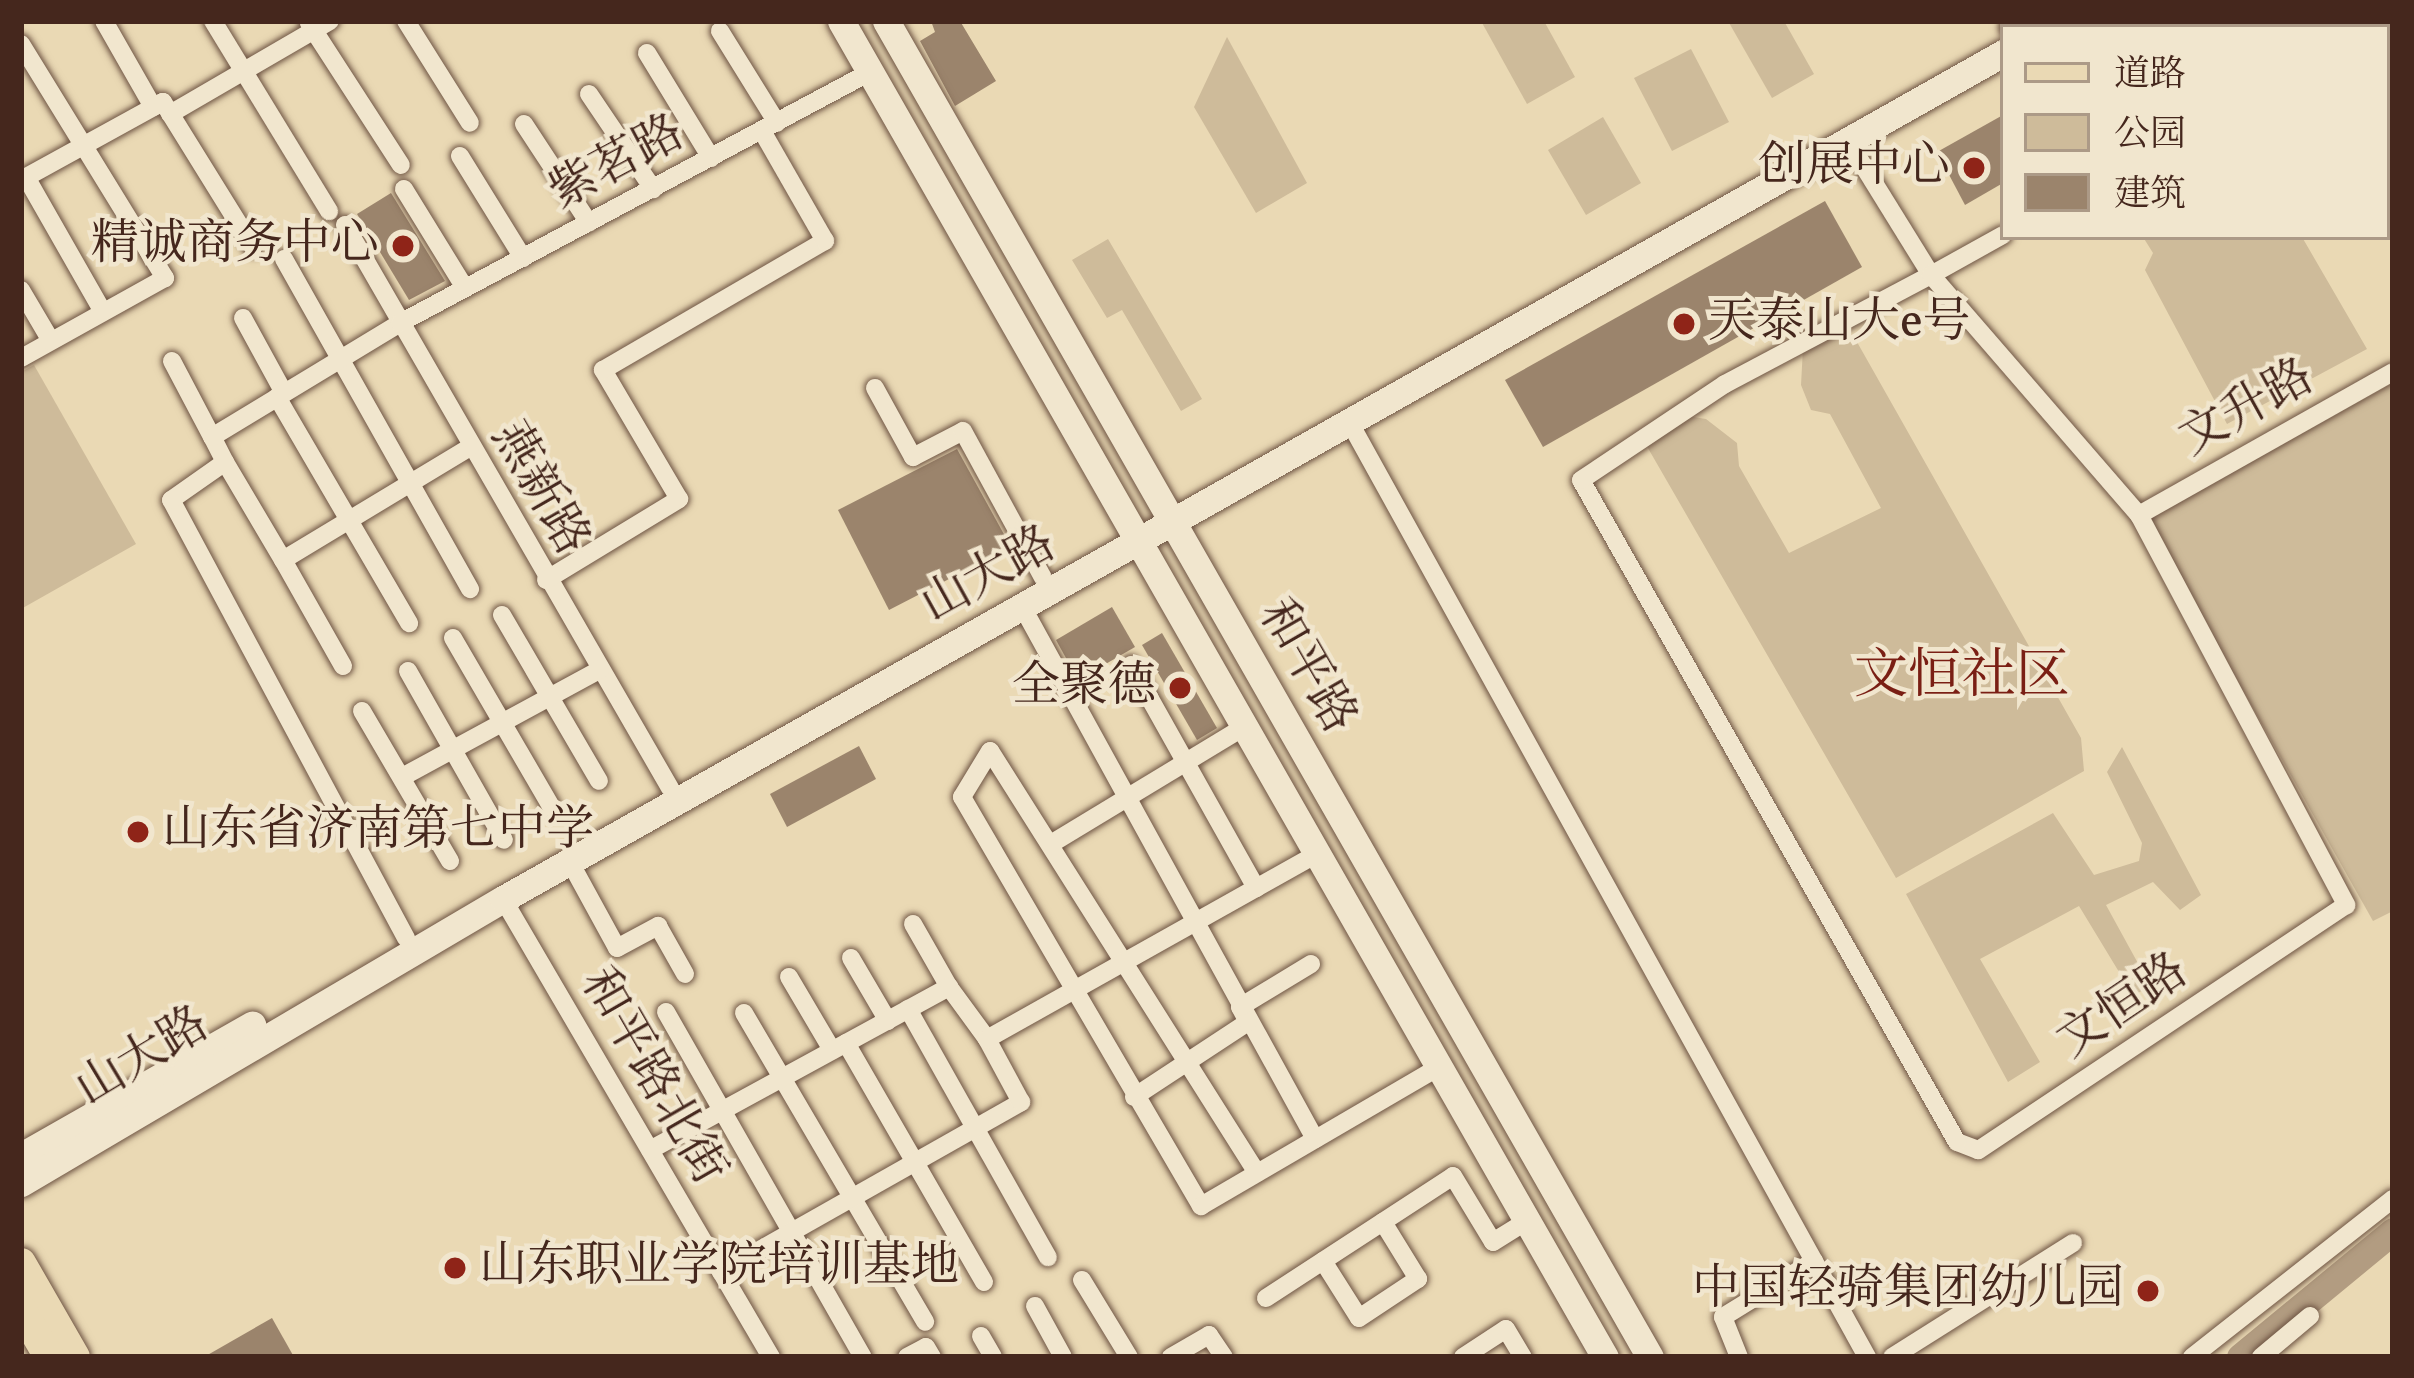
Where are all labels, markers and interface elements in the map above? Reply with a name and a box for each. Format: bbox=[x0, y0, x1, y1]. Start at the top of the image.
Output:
legend bbox=[2000, 24, 2390, 240]
text: 道路 bbox=[2114, 51, 2186, 101]
street label: 紫茗路 bbox=[540, 105, 694, 223]
text: 公园 bbox=[2114, 111, 2186, 161]
place label: 创展中心 bbox=[1758, 139, 1950, 197]
marker: 创展中心 bbox=[1961, 155, 1987, 181]
text: 建筑 bbox=[2114, 171, 2186, 221]
place label: 精诚商务中心 bbox=[91, 217, 379, 275]
marker: 精诚商务中心 bbox=[390, 233, 416, 259]
place label: 天泰山大e号 bbox=[1708, 295, 1971, 353]
marker: 天泰山大e号 bbox=[1671, 311, 1697, 337]
street label: 文升路 bbox=[2170, 349, 2324, 469]
street label: 燕新路 bbox=[478, 412, 600, 566]
street label: 山大路 bbox=[912, 516, 1066, 636]
street label: 和平路 bbox=[1245, 590, 1367, 744]
district label: 文恒社区 bbox=[1854, 647, 2070, 711]
place label: 全聚德 bbox=[1012, 659, 1156, 717]
marker: 全聚德 bbox=[1167, 675, 1193, 701]
place label: 山东省济南第七中学 bbox=[162, 803, 594, 861]
marker: 山东省济南第七中学 bbox=[125, 819, 151, 845]
street label: 文恒路 bbox=[2047, 943, 2199, 1071]
street label: 和平路北街 bbox=[567, 959, 737, 1195]
street label: 山大路 bbox=[66, 996, 220, 1120]
place label: 山东职业学院培训基地 bbox=[479, 1239, 959, 1297]
marker: 山东职业学院培训基地 bbox=[442, 1255, 468, 1281]
place label: 中国轻骑集团幼儿园 bbox=[1692, 1262, 2124, 1320]
marker: 中国轻骑集团幼儿园 bbox=[2135, 1278, 2161, 1304]

